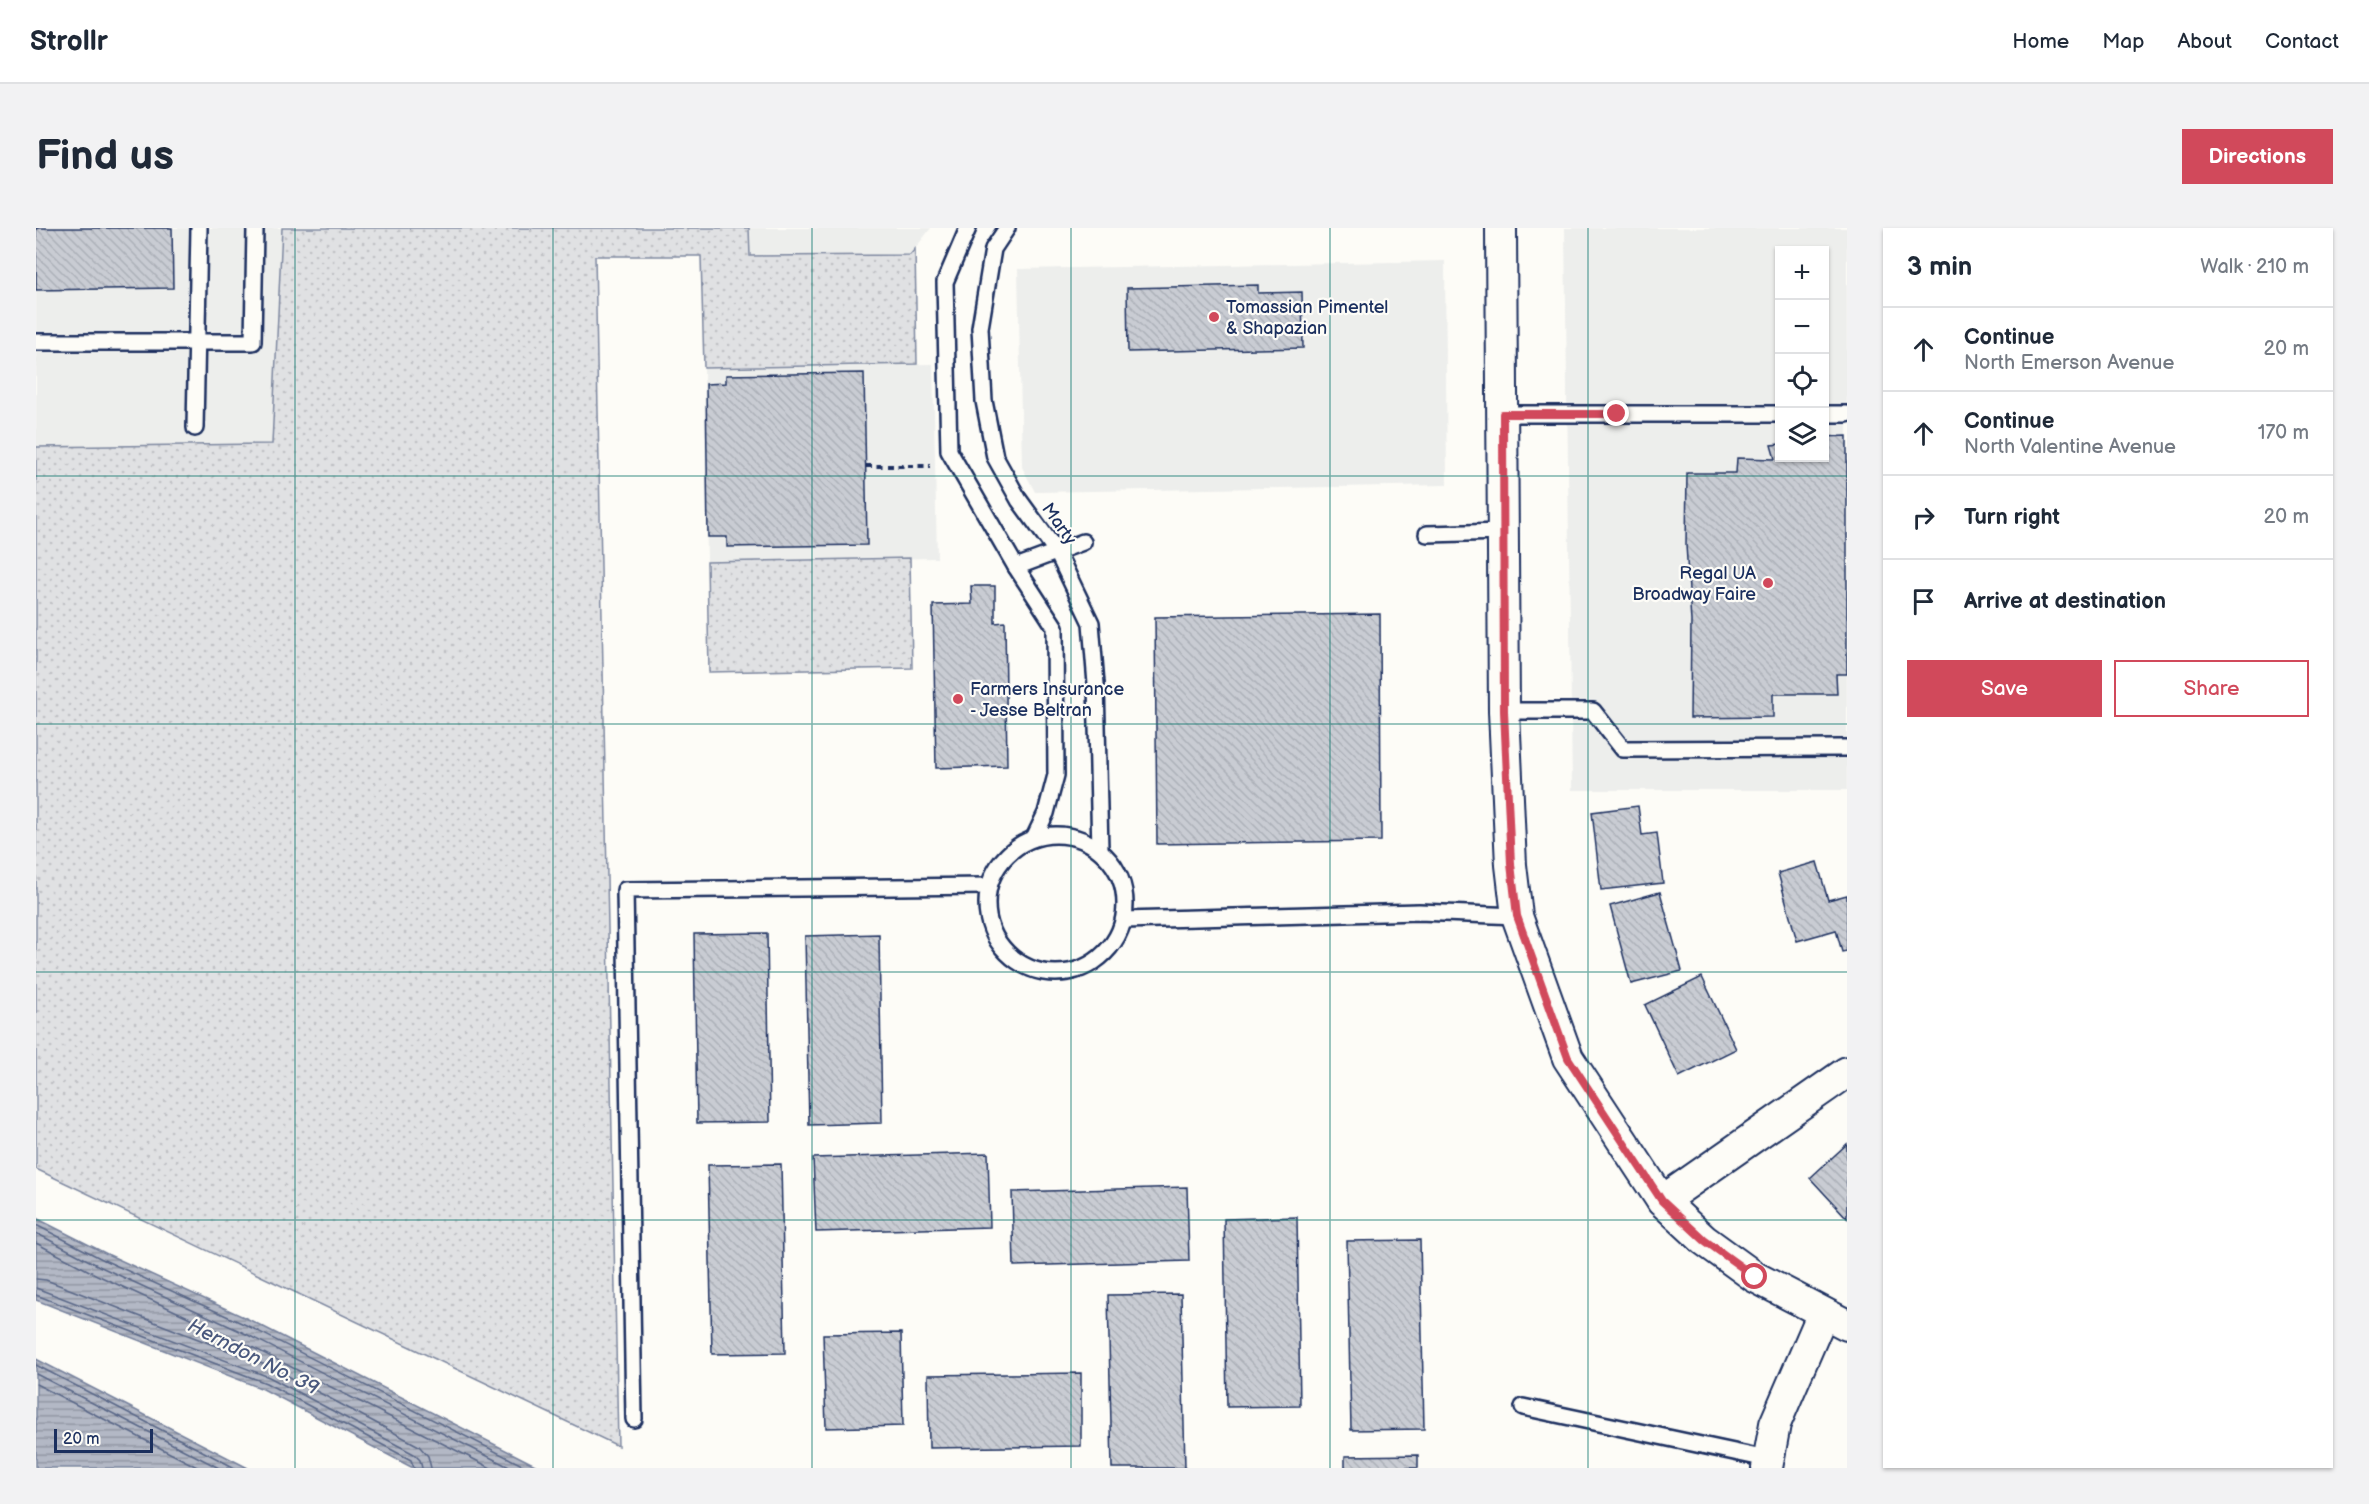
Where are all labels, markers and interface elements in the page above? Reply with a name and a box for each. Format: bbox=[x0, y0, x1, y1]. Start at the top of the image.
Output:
text: Strollr bbox=[30, 25, 108, 58]
text: Home bbox=[2012, 29, 2069, 54]
text: Map bbox=[2102, 29, 2144, 54]
text: About bbox=[2177, 29, 2232, 54]
text: Contact bbox=[2265, 29, 2339, 54]
button: Directions bbox=[2182, 129, 2333, 184]
text: Find us bbox=[36, 131, 174, 182]
map controls bbox=[1775, 246, 1829, 462]
button: + bbox=[1775, 246, 1829, 300]
text: 3 min bbox=[1907, 252, 1972, 283]
text: Walk · 210 m bbox=[2200, 255, 2309, 279]
place label: Tomassian Pimentel & Shapazian bbox=[1226, 297, 1388, 339]
button: − bbox=[1775, 300, 1829, 354]
marker: Tomassian Pimentel & Shapazian bbox=[1207, 310, 1221, 324]
text: Continue bbox=[1964, 324, 2054, 351]
icon: ahead bbox=[1907, 333, 1940, 366]
text: 20 m bbox=[2264, 337, 2309, 361]
text: North Emerson Avenue bbox=[1964, 351, 2174, 375]
button: locate bbox=[1775, 354, 1829, 408]
route end bbox=[1603, 400, 1629, 426]
button: layers bbox=[1775, 408, 1829, 462]
text: Continue bbox=[1964, 408, 2054, 435]
icon: ahead bbox=[1907, 417, 1940, 450]
text: 170 m bbox=[2258, 421, 2309, 445]
text: North Valentine Avenue bbox=[1964, 435, 2176, 459]
street label: Marty bbox=[1037, 499, 1081, 550]
icon: right bbox=[1907, 501, 1940, 534]
text: Turn right bbox=[1964, 504, 2060, 531]
text: 20 m bbox=[2264, 505, 2309, 529]
place label: Regal UA Broadway Faire bbox=[1632, 563, 1756, 605]
marker: Regal UA Broadway Faire bbox=[1761, 576, 1775, 590]
icon: arrive bbox=[1907, 585, 1940, 618]
text: Arrive at destination bbox=[1964, 588, 2166, 615]
button: Save bbox=[1907, 660, 2102, 717]
button: Share bbox=[2114, 660, 2309, 717]
place label: Farmers Insurance - Jesse Beltran bbox=[970, 679, 1124, 721]
marker: Farmers Insurance - Jesse Beltran bbox=[951, 692, 965, 706]
route start bbox=[1741, 1263, 1767, 1289]
water label: Herndon No. 39 bbox=[184, 1314, 323, 1401]
scale bar bbox=[54, 1426, 153, 1454]
text: 20 m bbox=[63, 1430, 99, 1449]

